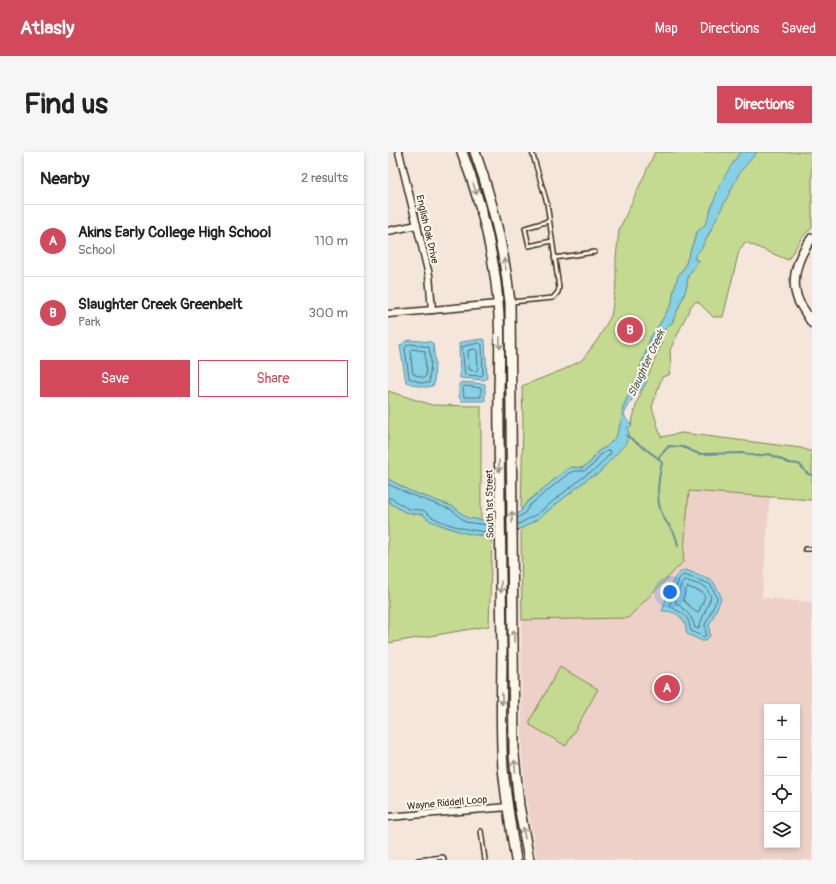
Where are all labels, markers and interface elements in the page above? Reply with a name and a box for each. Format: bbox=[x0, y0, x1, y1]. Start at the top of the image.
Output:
text: Atlasly bbox=[20, 16, 74, 40]
text: Map bbox=[655, 20, 678, 37]
text: Directions bbox=[700, 20, 759, 37]
text: Saved bbox=[781, 20, 816, 37]
button: Directions bbox=[717, 86, 812, 123]
text: Find us bbox=[24, 87, 108, 122]
text: Nearby bbox=[40, 168, 89, 189]
text: 2 results bbox=[301, 170, 348, 186]
one-way arrow bbox=[472, 182, 479, 195]
street label: English Oak Drive bbox=[413, 194, 441, 265]
text: Akins Early College High School bbox=[78, 223, 271, 242]
text: A bbox=[49, 233, 57, 249]
text: 110 m bbox=[315, 233, 348, 249]
text: School bbox=[78, 242, 115, 258]
one-way arrow bbox=[501, 258, 509, 271]
text: Slaughter Creek Greenbelt bbox=[78, 295, 242, 314]
text: B bbox=[49, 305, 57, 321]
text: 300 m bbox=[309, 305, 348, 321]
text: Park bbox=[78, 314, 101, 330]
pin: B bbox=[617, 315, 643, 345]
water label: Slaughter Creek bbox=[625, 326, 668, 399]
one-way arrow bbox=[496, 336, 503, 349]
button: Save bbox=[40, 360, 190, 397]
button: Share bbox=[198, 360, 348, 397]
one-way arrow bbox=[496, 459, 503, 472]
street label: South 1st Street bbox=[483, 469, 497, 538]
one-way arrow bbox=[509, 511, 516, 524]
one-way arrow bbox=[497, 580, 505, 593]
your location bbox=[660, 582, 680, 602]
one-way arrow bbox=[510, 630, 518, 643]
pin: A bbox=[654, 673, 680, 703]
one-way arrow bbox=[498, 692, 506, 705]
map controls bbox=[764, 704, 800, 848]
button: + bbox=[764, 704, 800, 740]
button: − bbox=[764, 740, 800, 776]
one-way arrow bbox=[511, 760, 519, 773]
button: locate bbox=[764, 776, 800, 812]
street label: Wayne Riddell Loop bbox=[406, 793, 488, 812]
button: layers bbox=[764, 812, 800, 848]
one-way arrow bbox=[520, 826, 528, 839]

